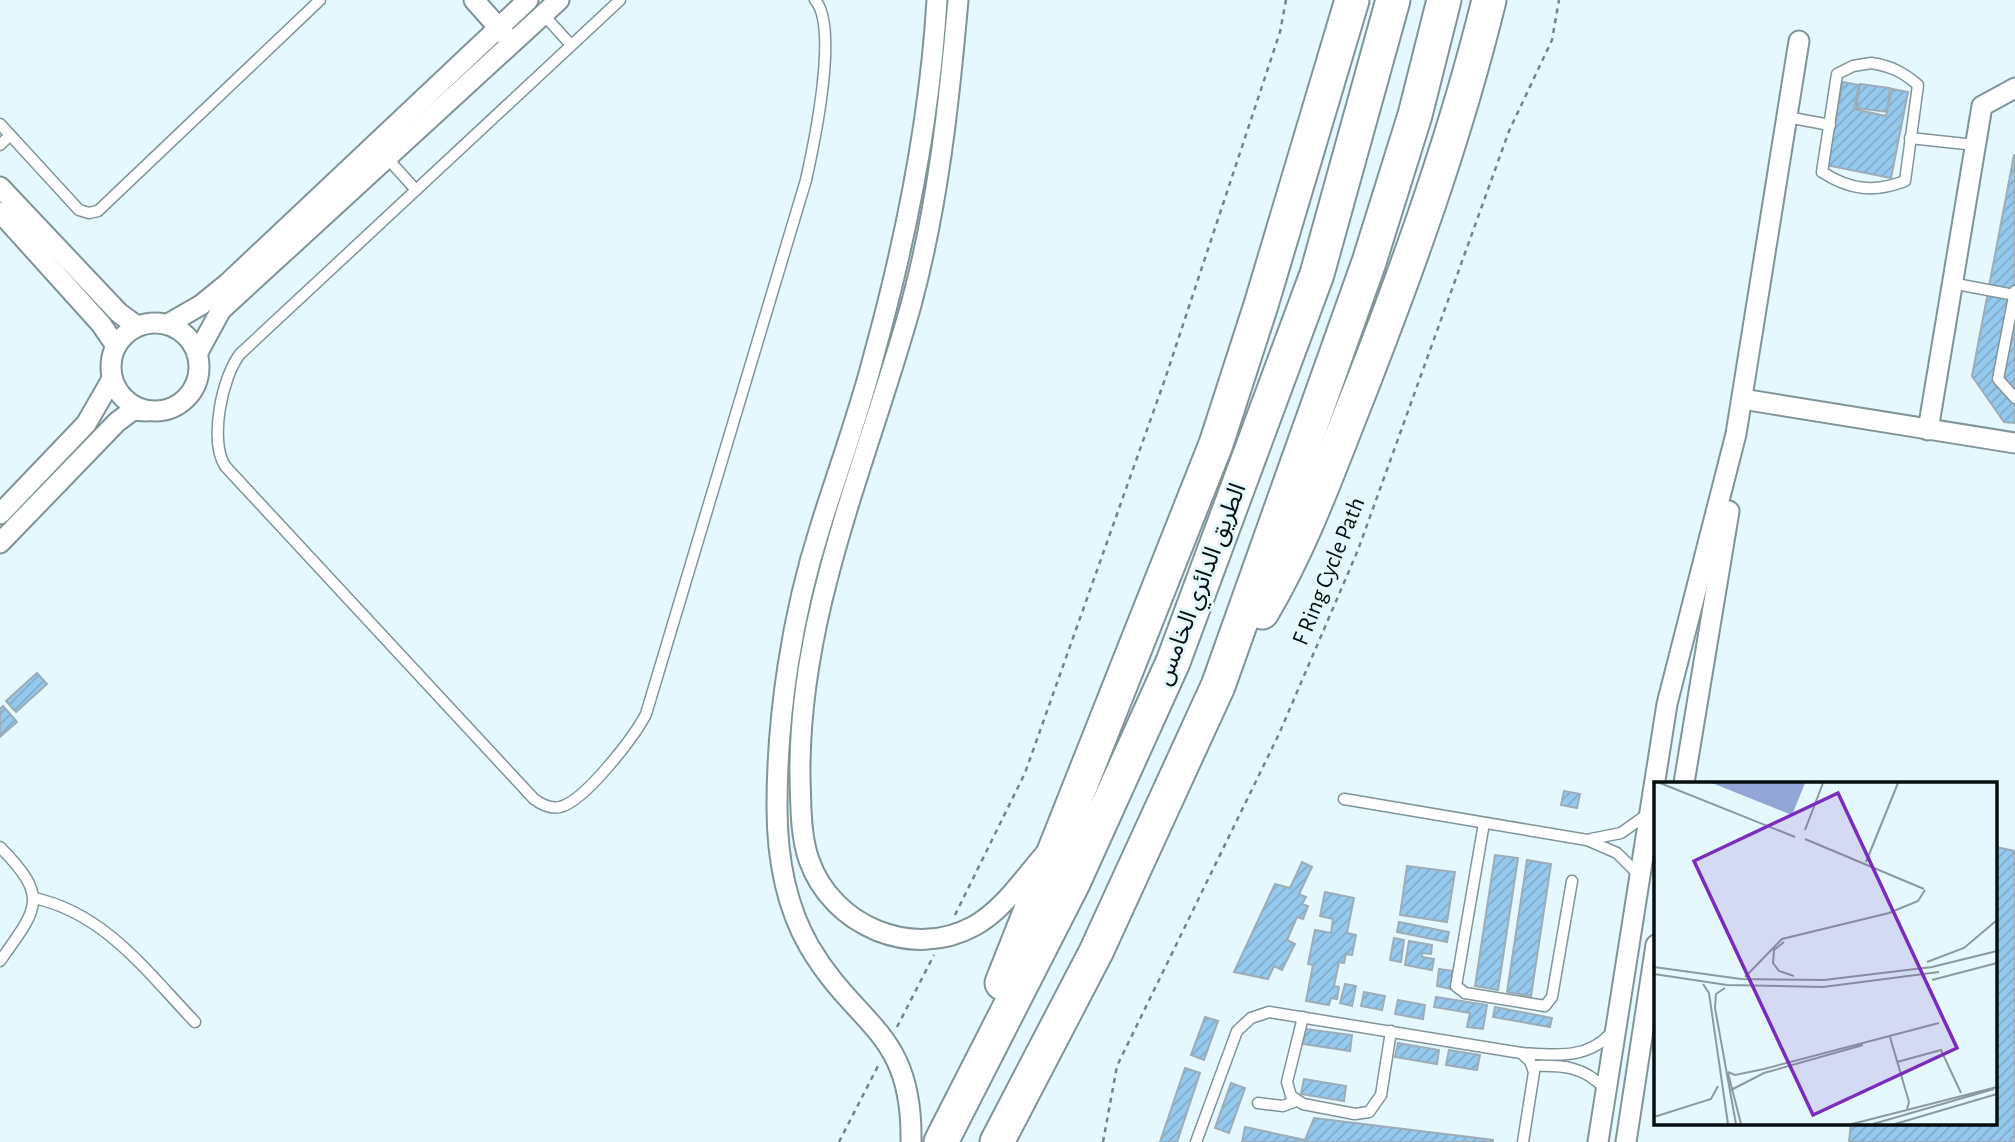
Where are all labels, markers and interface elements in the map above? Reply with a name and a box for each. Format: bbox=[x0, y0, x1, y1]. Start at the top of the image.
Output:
street label: الطريق الدائري الخامس bbox=[1151, 480, 1256, 691]
street label: F Ring Cycle Path bbox=[1288, 494, 1369, 649]
inset map bbox=[1654, 782, 1997, 1124]

